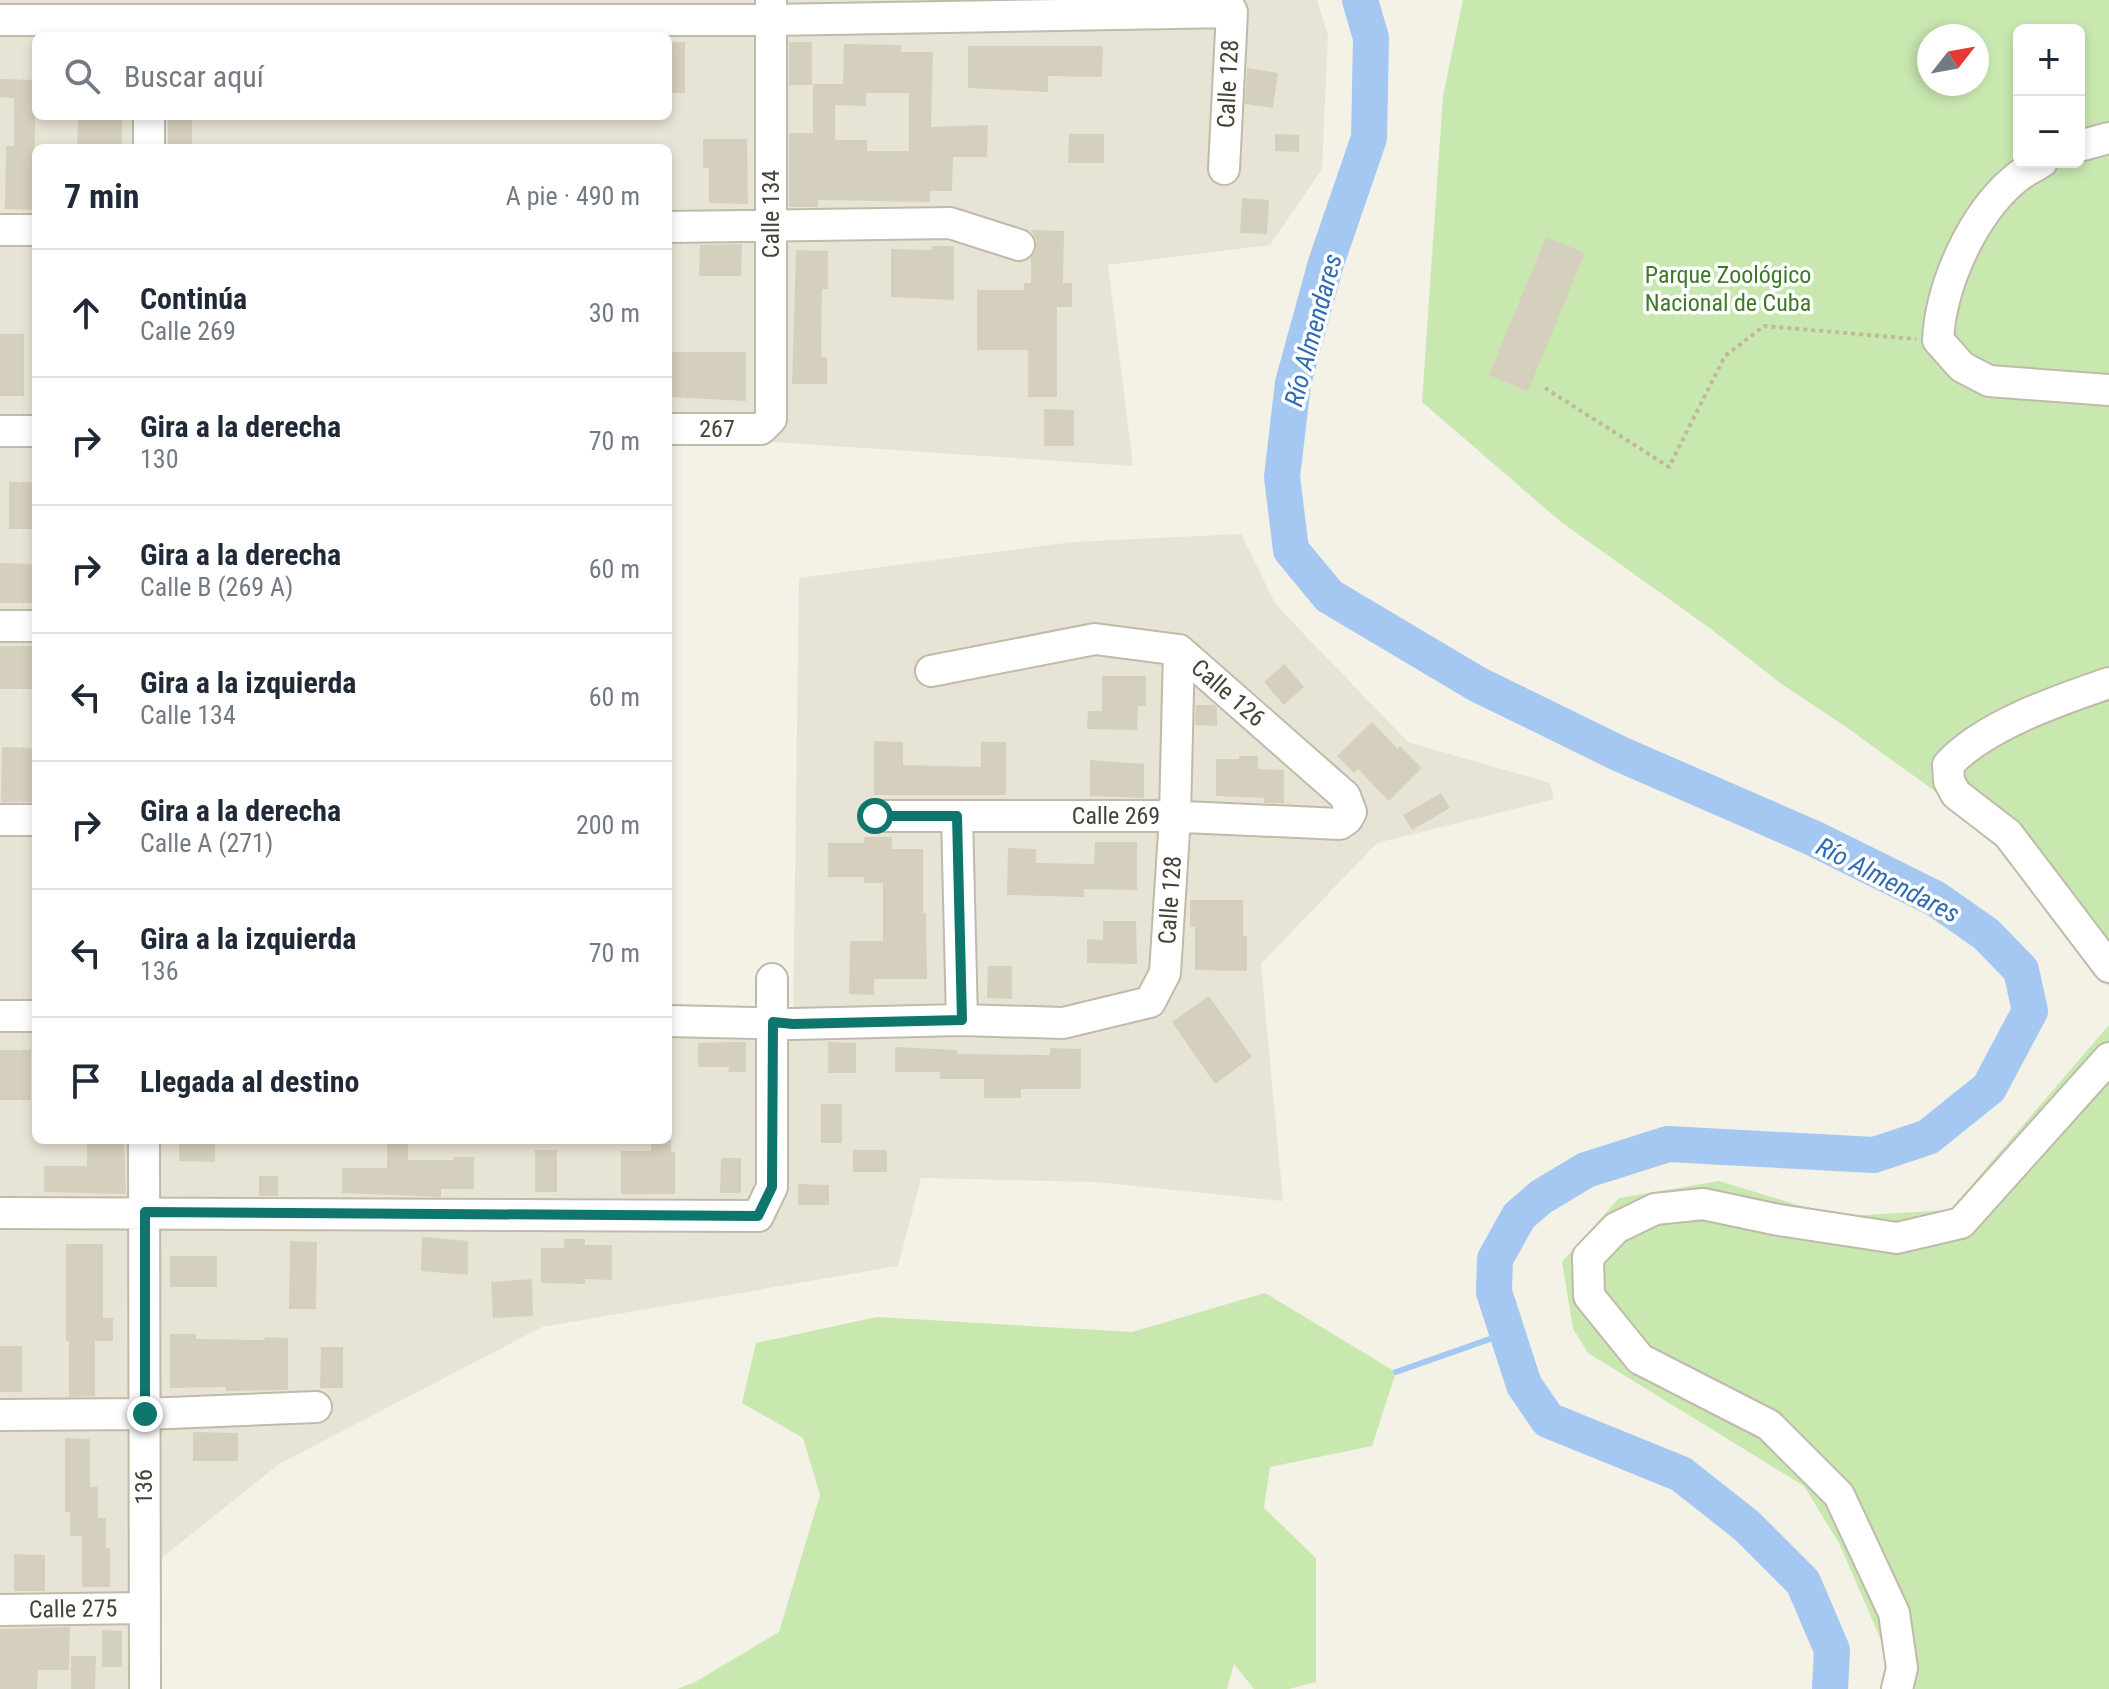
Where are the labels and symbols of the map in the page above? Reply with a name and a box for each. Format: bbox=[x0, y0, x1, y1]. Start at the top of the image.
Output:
north arrow bbox=[1917, 24, 1989, 96]
street label: Calle 128 bbox=[1212, 39, 1244, 129]
street label: Calle 134 bbox=[757, 170, 785, 258]
water label: Río Almendares bbox=[1278, 250, 1348, 410]
park label: Parque Zoológico Nacional de Cuba bbox=[1645, 261, 1811, 317]
street label: 267 bbox=[699, 415, 735, 443]
street label: Calle 126 bbox=[1185, 653, 1271, 733]
route start bbox=[857, 798, 893, 834]
street label: Calle 269 bbox=[1072, 802, 1160, 830]
water label: Río Almendares bbox=[1811, 831, 1965, 929]
street label: Calle 128 bbox=[1153, 855, 1187, 945]
route end bbox=[127, 1396, 163, 1432]
street label: 136 bbox=[130, 1469, 158, 1505]
street label: Calle 275 bbox=[29, 1594, 117, 1624]

